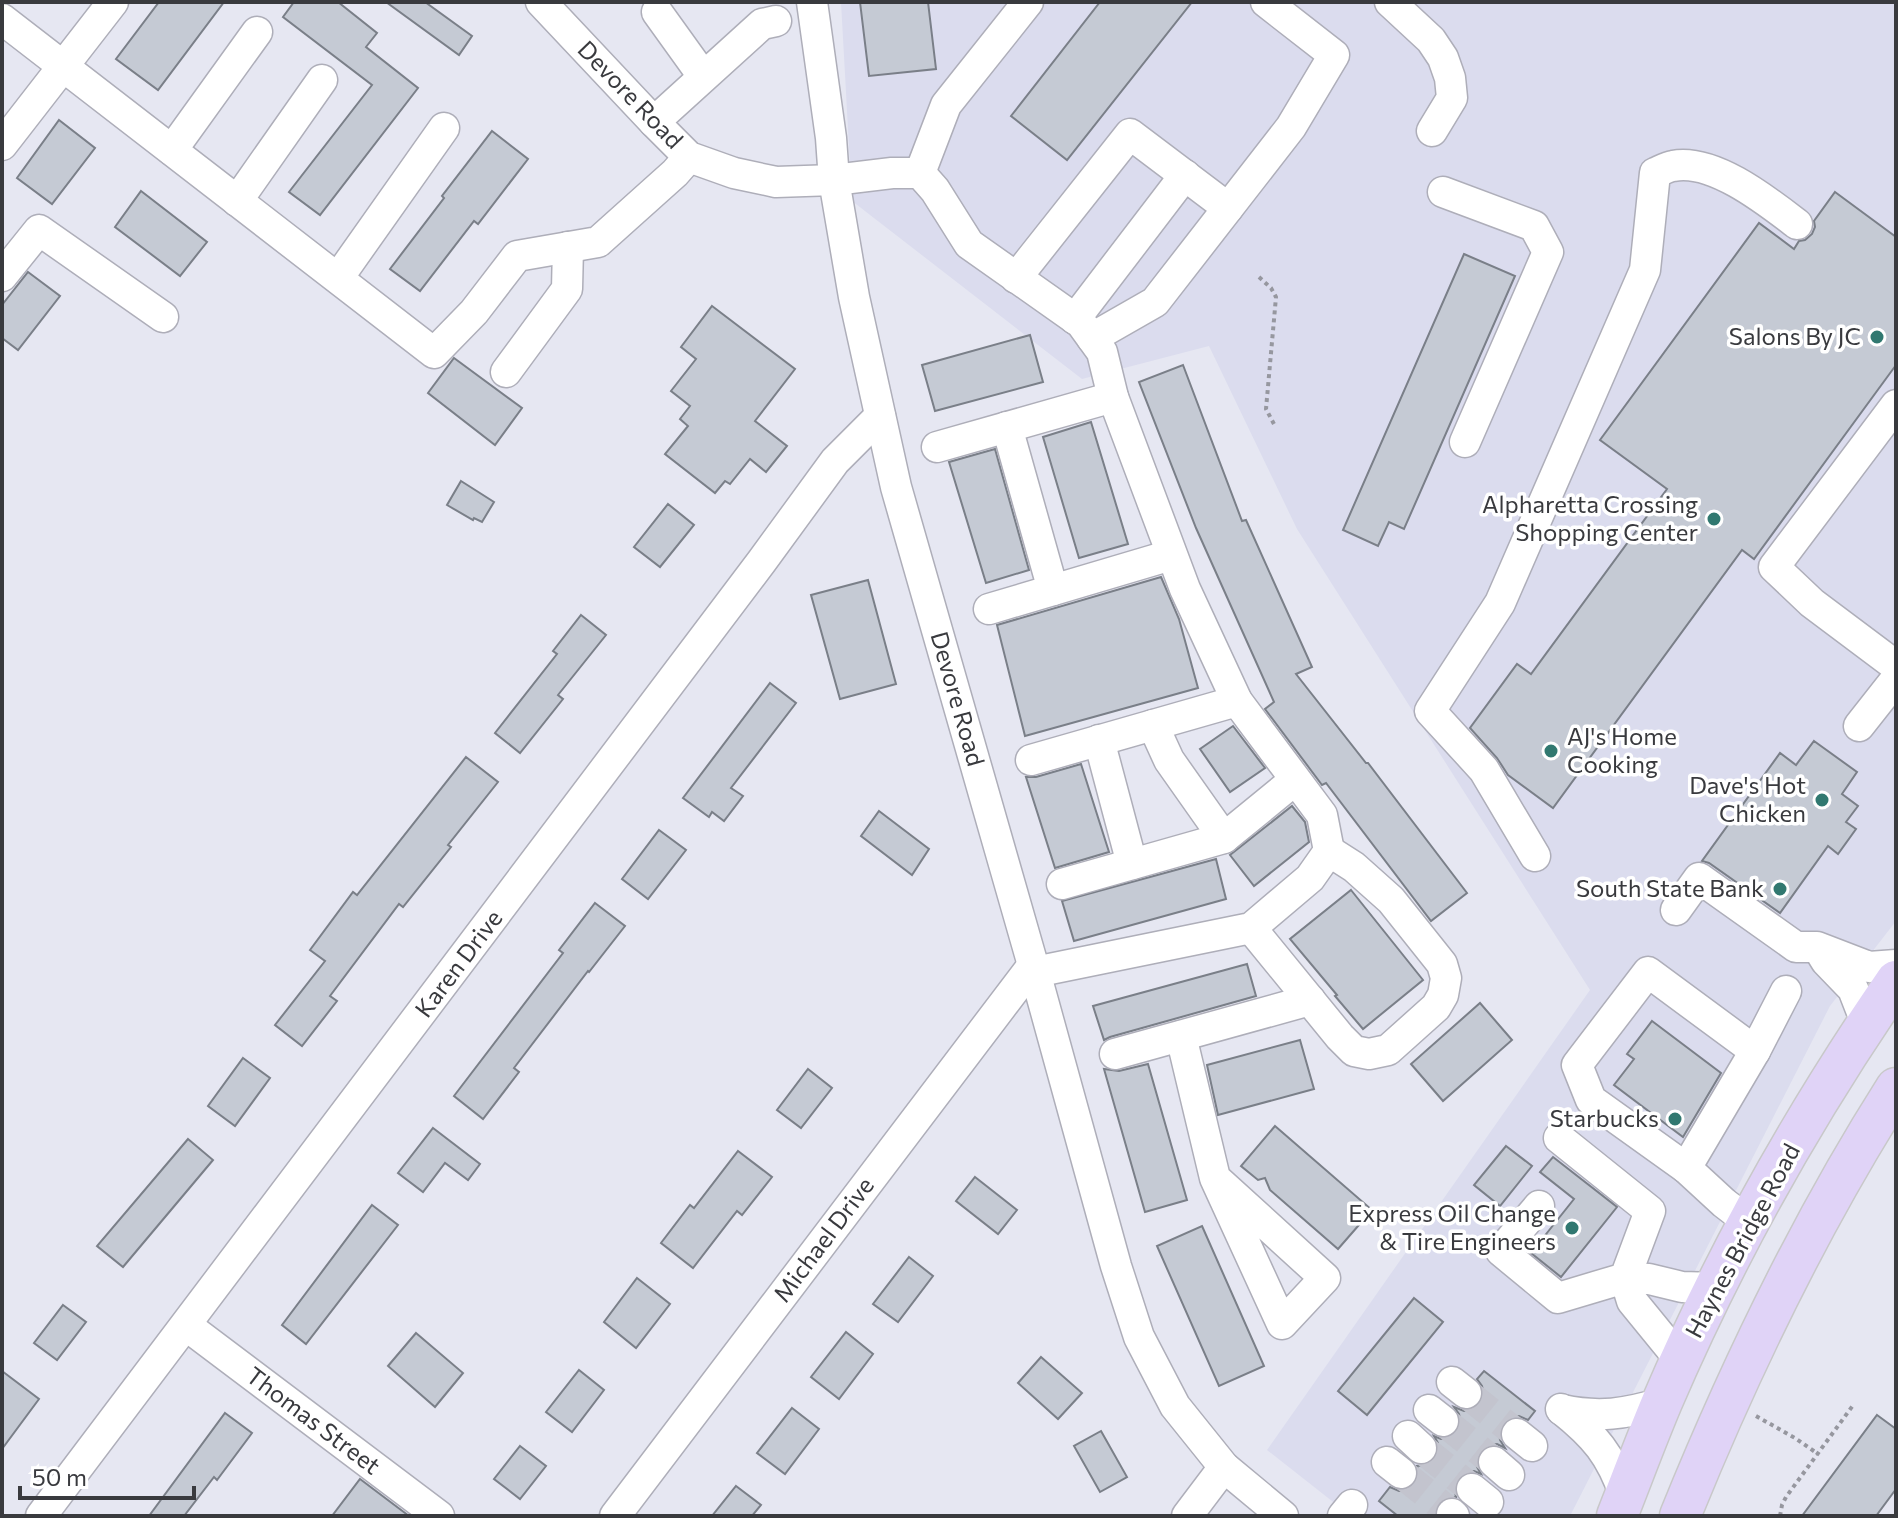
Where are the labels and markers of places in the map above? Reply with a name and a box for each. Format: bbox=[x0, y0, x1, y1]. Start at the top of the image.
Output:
place label: Salons By JC bbox=[1729, 321, 1861, 350]
marker: Salons By JC bbox=[1868, 328, 1886, 346]
place label: Alpharetta Crossing Shopping Center bbox=[1482, 489, 1698, 546]
marker: Alpharetta Crossing Shopping Center bbox=[1705, 510, 1723, 528]
place label: AJ's Home Cooking bbox=[1567, 721, 1677, 778]
marker: AJ's Home Cooking bbox=[1542, 742, 1560, 760]
place label: Dave's Hot Chicken bbox=[1689, 770, 1806, 827]
marker: Dave's Hot Chicken bbox=[1813, 791, 1831, 809]
place label: South State Bank bbox=[1576, 873, 1764, 902]
marker: South State Bank bbox=[1771, 880, 1789, 898]
place label: Starbucks bbox=[1550, 1103, 1659, 1132]
marker: Starbucks bbox=[1666, 1110, 1684, 1128]
place label: Express Oil Change & Tire Engineers bbox=[1348, 1198, 1556, 1255]
marker: Express Oil Change & Tire Engineers bbox=[1563, 1219, 1581, 1237]

